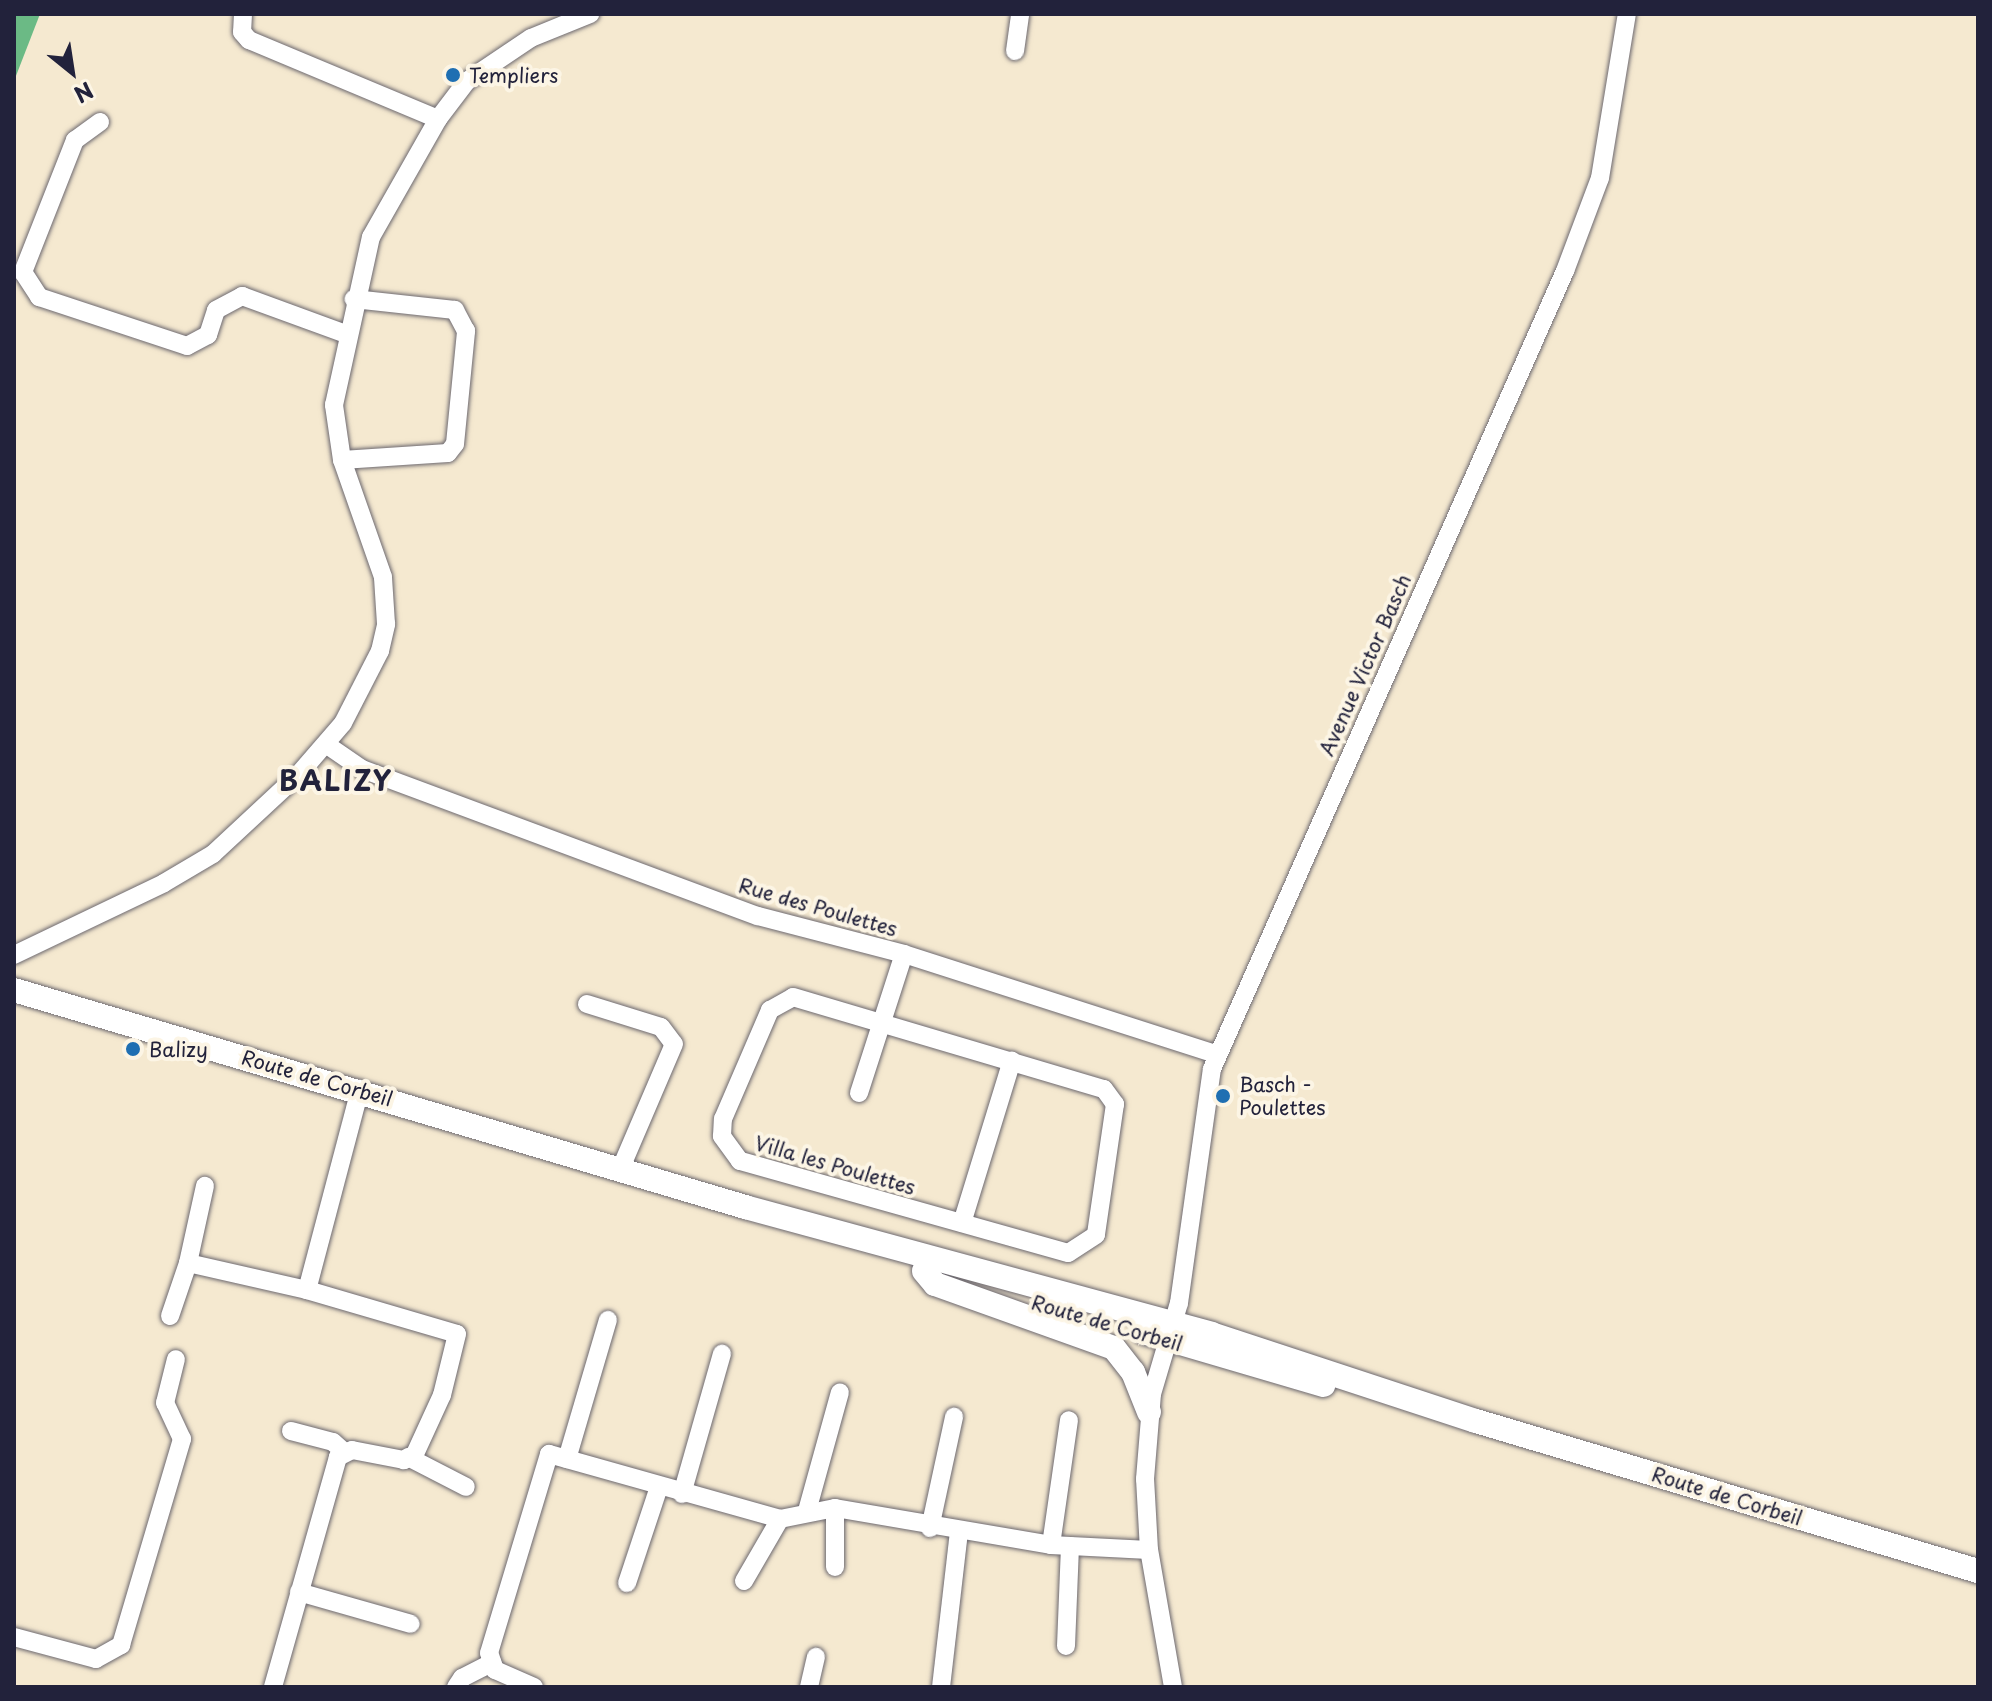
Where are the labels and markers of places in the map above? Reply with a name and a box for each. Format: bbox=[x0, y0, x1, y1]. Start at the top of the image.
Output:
place label: Templiers bbox=[469, 63, 558, 87]
marker: Templiers bbox=[444, 66, 462, 84]
place label: Balizy bbox=[149, 1037, 208, 1061]
marker: Balizy bbox=[124, 1040, 142, 1058]
place label: Basch - Poulettes bbox=[1239, 1072, 1325, 1119]
marker: Basch - Poulettes bbox=[1214, 1087, 1232, 1105]

